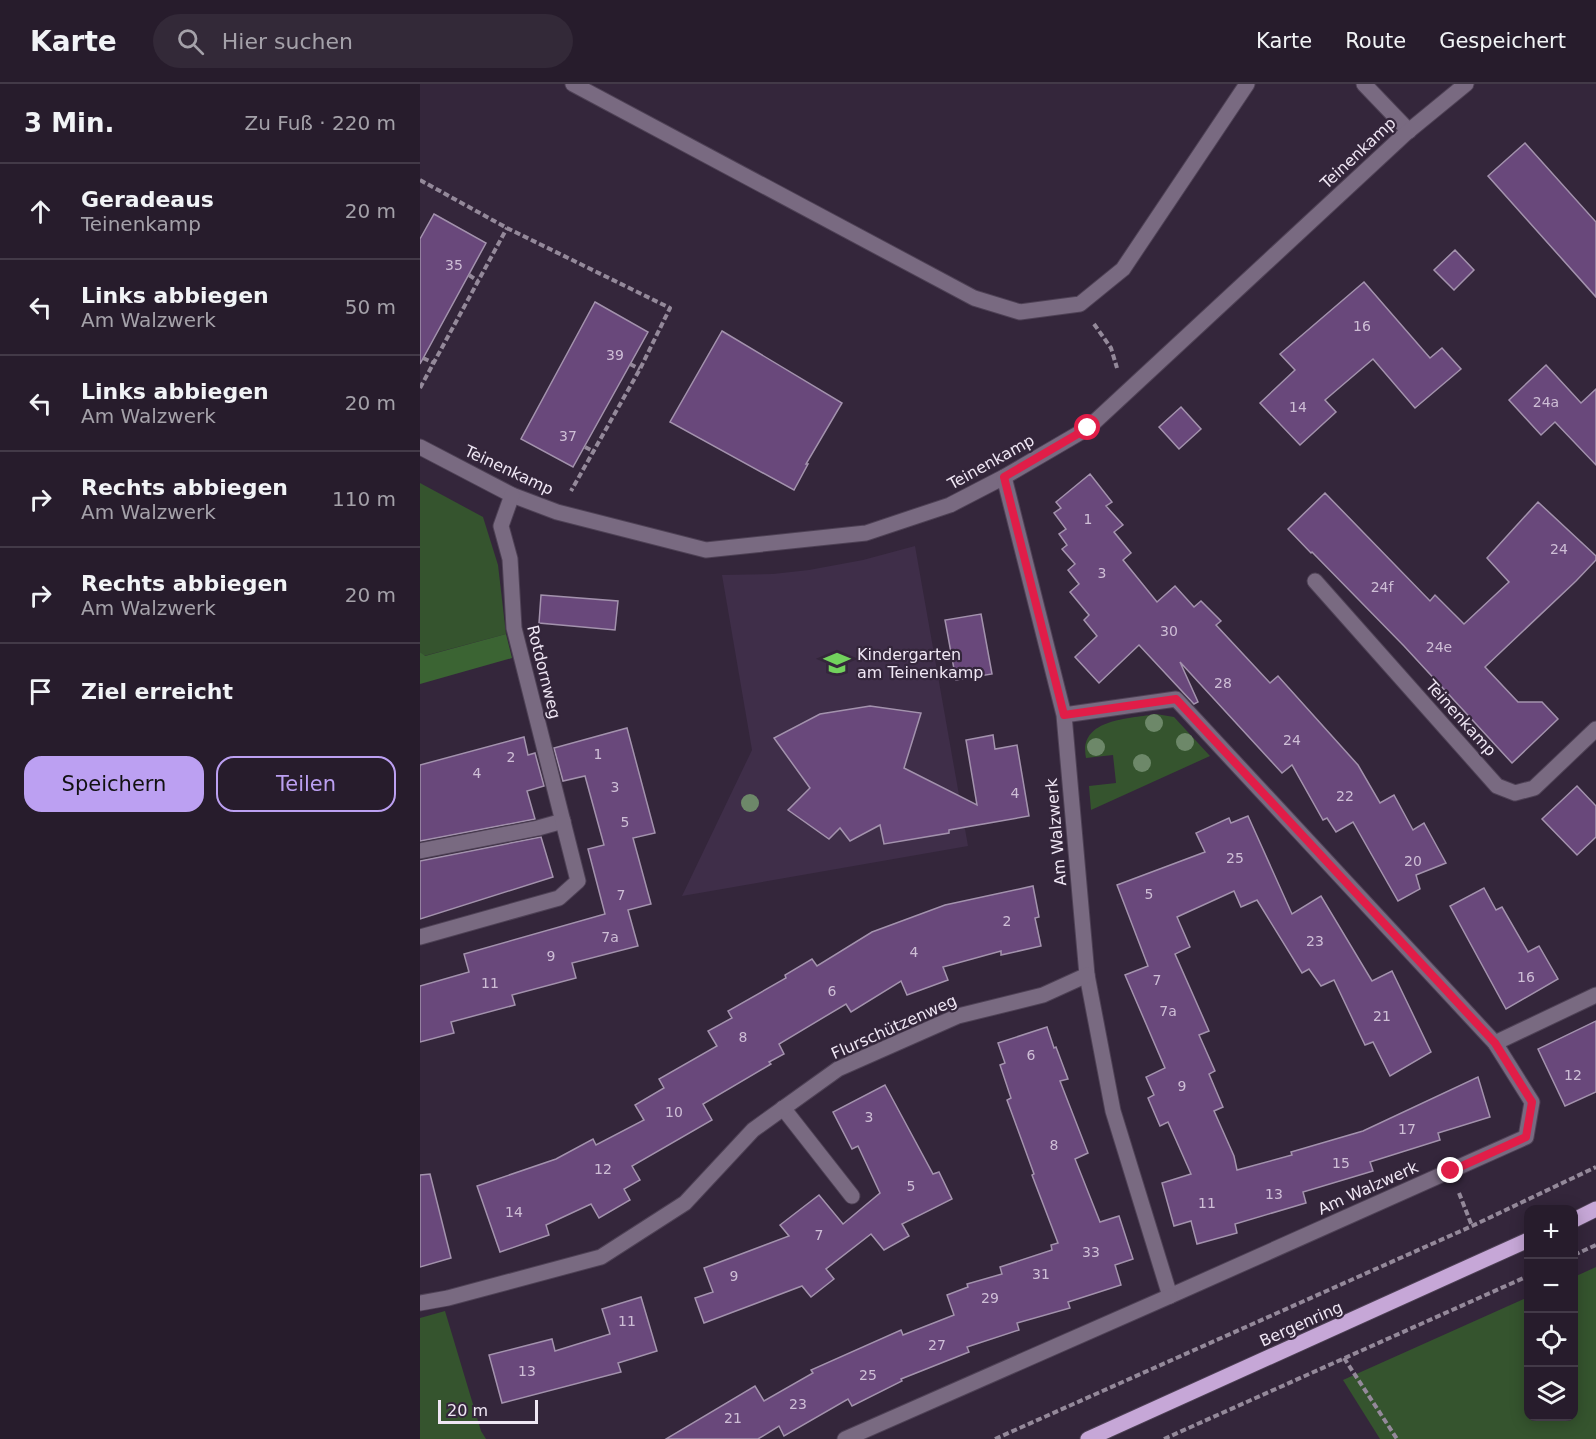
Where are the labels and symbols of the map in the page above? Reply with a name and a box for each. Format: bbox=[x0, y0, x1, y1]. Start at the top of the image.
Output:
street label: Teinenkamp bbox=[1316, 113, 1400, 193]
house number: 35 bbox=[445, 257, 463, 273]
house number: 16 bbox=[1353, 318, 1371, 334]
house number: 39 bbox=[606, 347, 624, 363]
house number: 24a bbox=[1533, 394, 1559, 410]
house number: 14 bbox=[1289, 399, 1307, 415]
route start bbox=[1074, 414, 1100, 440]
house number: 37 bbox=[559, 428, 577, 444]
street label: Teinenkamp bbox=[944, 430, 1038, 494]
street label: Teinenkamp bbox=[461, 441, 557, 499]
house number: 1 bbox=[1084, 511, 1092, 527]
house number: 24 bbox=[1550, 541, 1568, 557]
house number: 3 bbox=[1098, 565, 1106, 581]
house number: 24f bbox=[1371, 579, 1394, 595]
street label: Rotdornweg bbox=[523, 623, 565, 721]
house number: 30 bbox=[1160, 623, 1178, 639]
house number: 24e bbox=[1426, 639, 1452, 655]
place label: Kindergarten am Teinenkamp bbox=[857, 645, 983, 682]
school or university icon: Kindergarten am Teinenkamp bbox=[822, 648, 852, 678]
house number: 28 bbox=[1214, 675, 1232, 691]
street label: Teinenkamp bbox=[1421, 675, 1500, 760]
house number: 24 bbox=[1283, 732, 1301, 748]
house number: 1 bbox=[594, 746, 602, 762]
house number: 2 bbox=[507, 749, 515, 765]
house number: 4 bbox=[473, 765, 482, 781]
street label: Am Walzwerk bbox=[1042, 777, 1070, 887]
house number: 3 bbox=[611, 779, 619, 795]
house number: 4 bbox=[1011, 785, 1020, 801]
house number: 22 bbox=[1336, 788, 1354, 804]
house number: 5 bbox=[621, 814, 629, 830]
house number: 25 bbox=[1226, 850, 1244, 866]
house number: 20 bbox=[1404, 853, 1422, 869]
house number: 5 bbox=[1145, 886, 1153, 902]
house number: 7 bbox=[617, 887, 625, 903]
house number: 2 bbox=[1003, 913, 1011, 929]
house number: 7a bbox=[601, 929, 619, 945]
house number: 23 bbox=[1306, 933, 1324, 949]
house number: 4 bbox=[910, 944, 919, 960]
house number: 9 bbox=[547, 948, 555, 964]
house number: 16 bbox=[1517, 969, 1535, 985]
house number: 7 bbox=[1153, 972, 1161, 988]
house number: 11 bbox=[481, 975, 499, 991]
house number: 6 bbox=[828, 983, 837, 999]
street label: Flurschützenweg bbox=[828, 991, 960, 1063]
house number: 7a bbox=[1159, 1003, 1177, 1019]
house number: 21 bbox=[1373, 1008, 1391, 1024]
house number: 8 bbox=[739, 1029, 747, 1045]
house number: 6 bbox=[1027, 1047, 1036, 1063]
house number: 12 bbox=[1564, 1067, 1582, 1083]
house number: 9 bbox=[1178, 1078, 1186, 1094]
house number: 10 bbox=[665, 1104, 683, 1120]
house number: 3 bbox=[865, 1109, 873, 1125]
house number: 17 bbox=[1398, 1121, 1416, 1137]
house number: 8 bbox=[1050, 1137, 1058, 1153]
house number: 15 bbox=[1332, 1155, 1350, 1171]
street label: Am Walzwerk bbox=[1315, 1157, 1422, 1219]
route end bbox=[1437, 1157, 1463, 1183]
house number: 12 bbox=[594, 1161, 612, 1177]
house number: 5 bbox=[907, 1178, 915, 1194]
house number: 13 bbox=[1265, 1186, 1283, 1202]
house number: 11 bbox=[1198, 1195, 1216, 1211]
house number: 14 bbox=[505, 1204, 523, 1220]
house number: 7 bbox=[815, 1227, 823, 1243]
house number: 33 bbox=[1082, 1244, 1100, 1260]
house number: 31 bbox=[1032, 1266, 1050, 1282]
house number: 9 bbox=[730, 1268, 738, 1284]
house number: 29 bbox=[981, 1290, 999, 1306]
street label: Bergenring bbox=[1257, 1297, 1345, 1351]
house number: 11 bbox=[618, 1313, 636, 1329]
house number: 27 bbox=[928, 1337, 946, 1353]
house number: 13 bbox=[518, 1363, 536, 1379]
house number: 25 bbox=[859, 1367, 877, 1383]
house number: 23 bbox=[789, 1396, 807, 1412]
scale bar bbox=[438, 1397, 538, 1424]
house number: 21 bbox=[724, 1410, 742, 1426]

